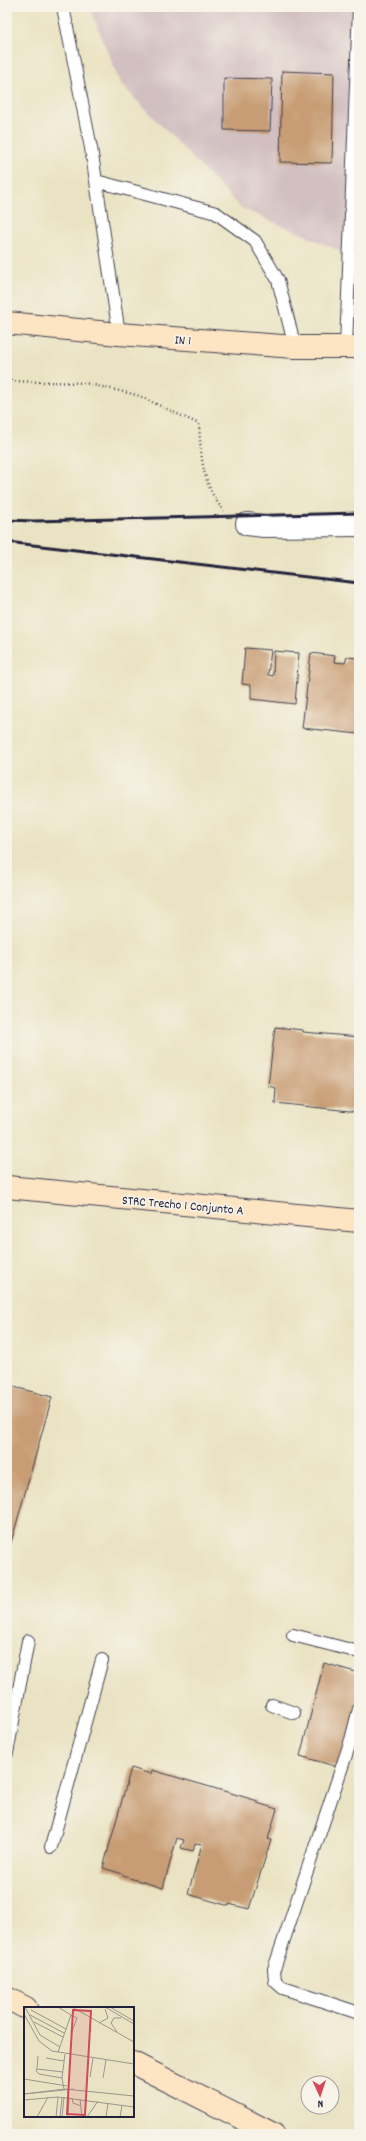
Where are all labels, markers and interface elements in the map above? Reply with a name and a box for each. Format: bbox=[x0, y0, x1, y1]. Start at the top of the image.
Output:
street label: IN 1 bbox=[174, 331, 192, 352]
street label: STRC Trecho 1 Conjunto A bbox=[121, 1192, 244, 1221]
inset map bbox=[24, 2007, 134, 2117]
north arrow bbox=[300, 2075, 340, 2115]
text: N bbox=[317, 2095, 324, 2111]

